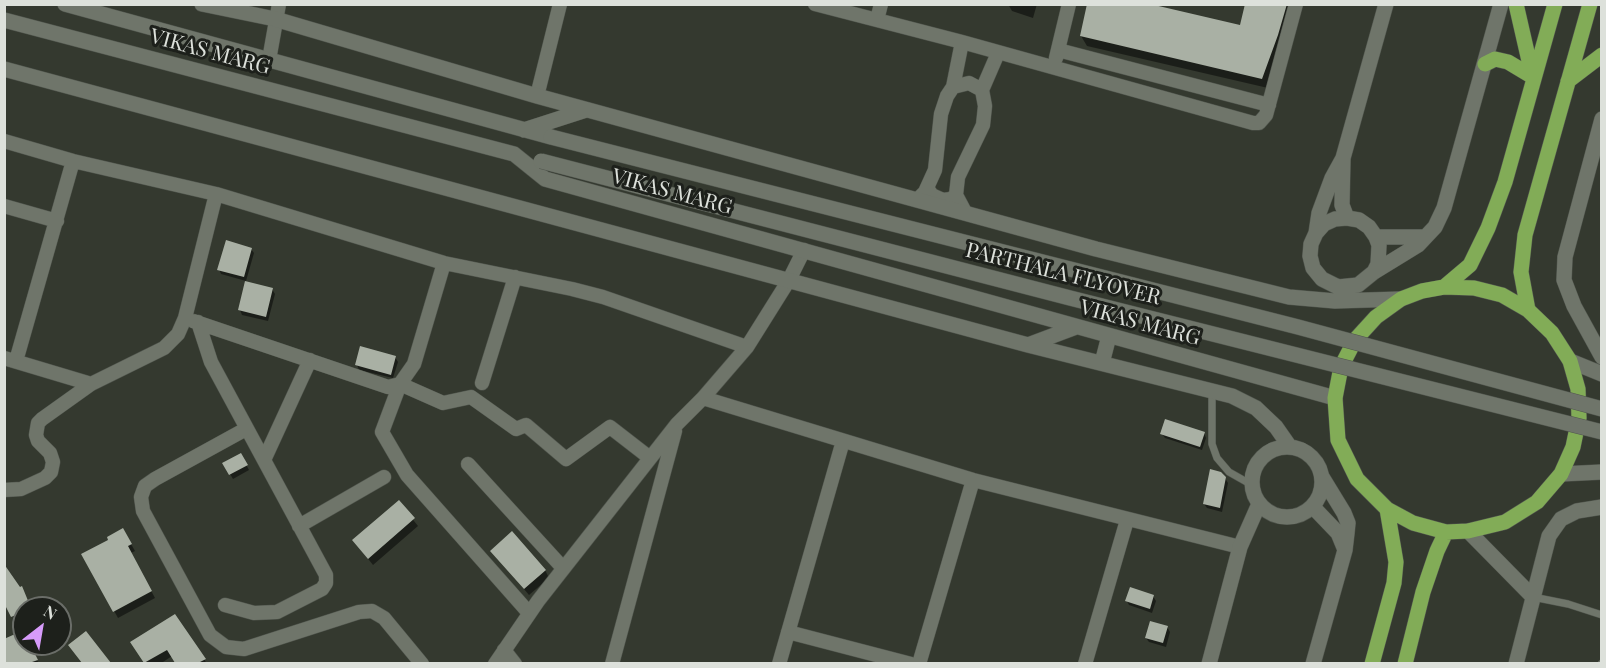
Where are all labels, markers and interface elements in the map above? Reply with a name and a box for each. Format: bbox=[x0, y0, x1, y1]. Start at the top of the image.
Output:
street label: VIKAS MARG bbox=[147, 24, 273, 80]
street label: VIKAS MARG bbox=[609, 164, 735, 220]
street label: PARTHALA FLYOVER bbox=[963, 238, 1163, 310]
street label: VIKAS MARG bbox=[1077, 295, 1203, 351]
north arrow bbox=[12, 596, 72, 656]
text: N bbox=[40, 600, 61, 624]

